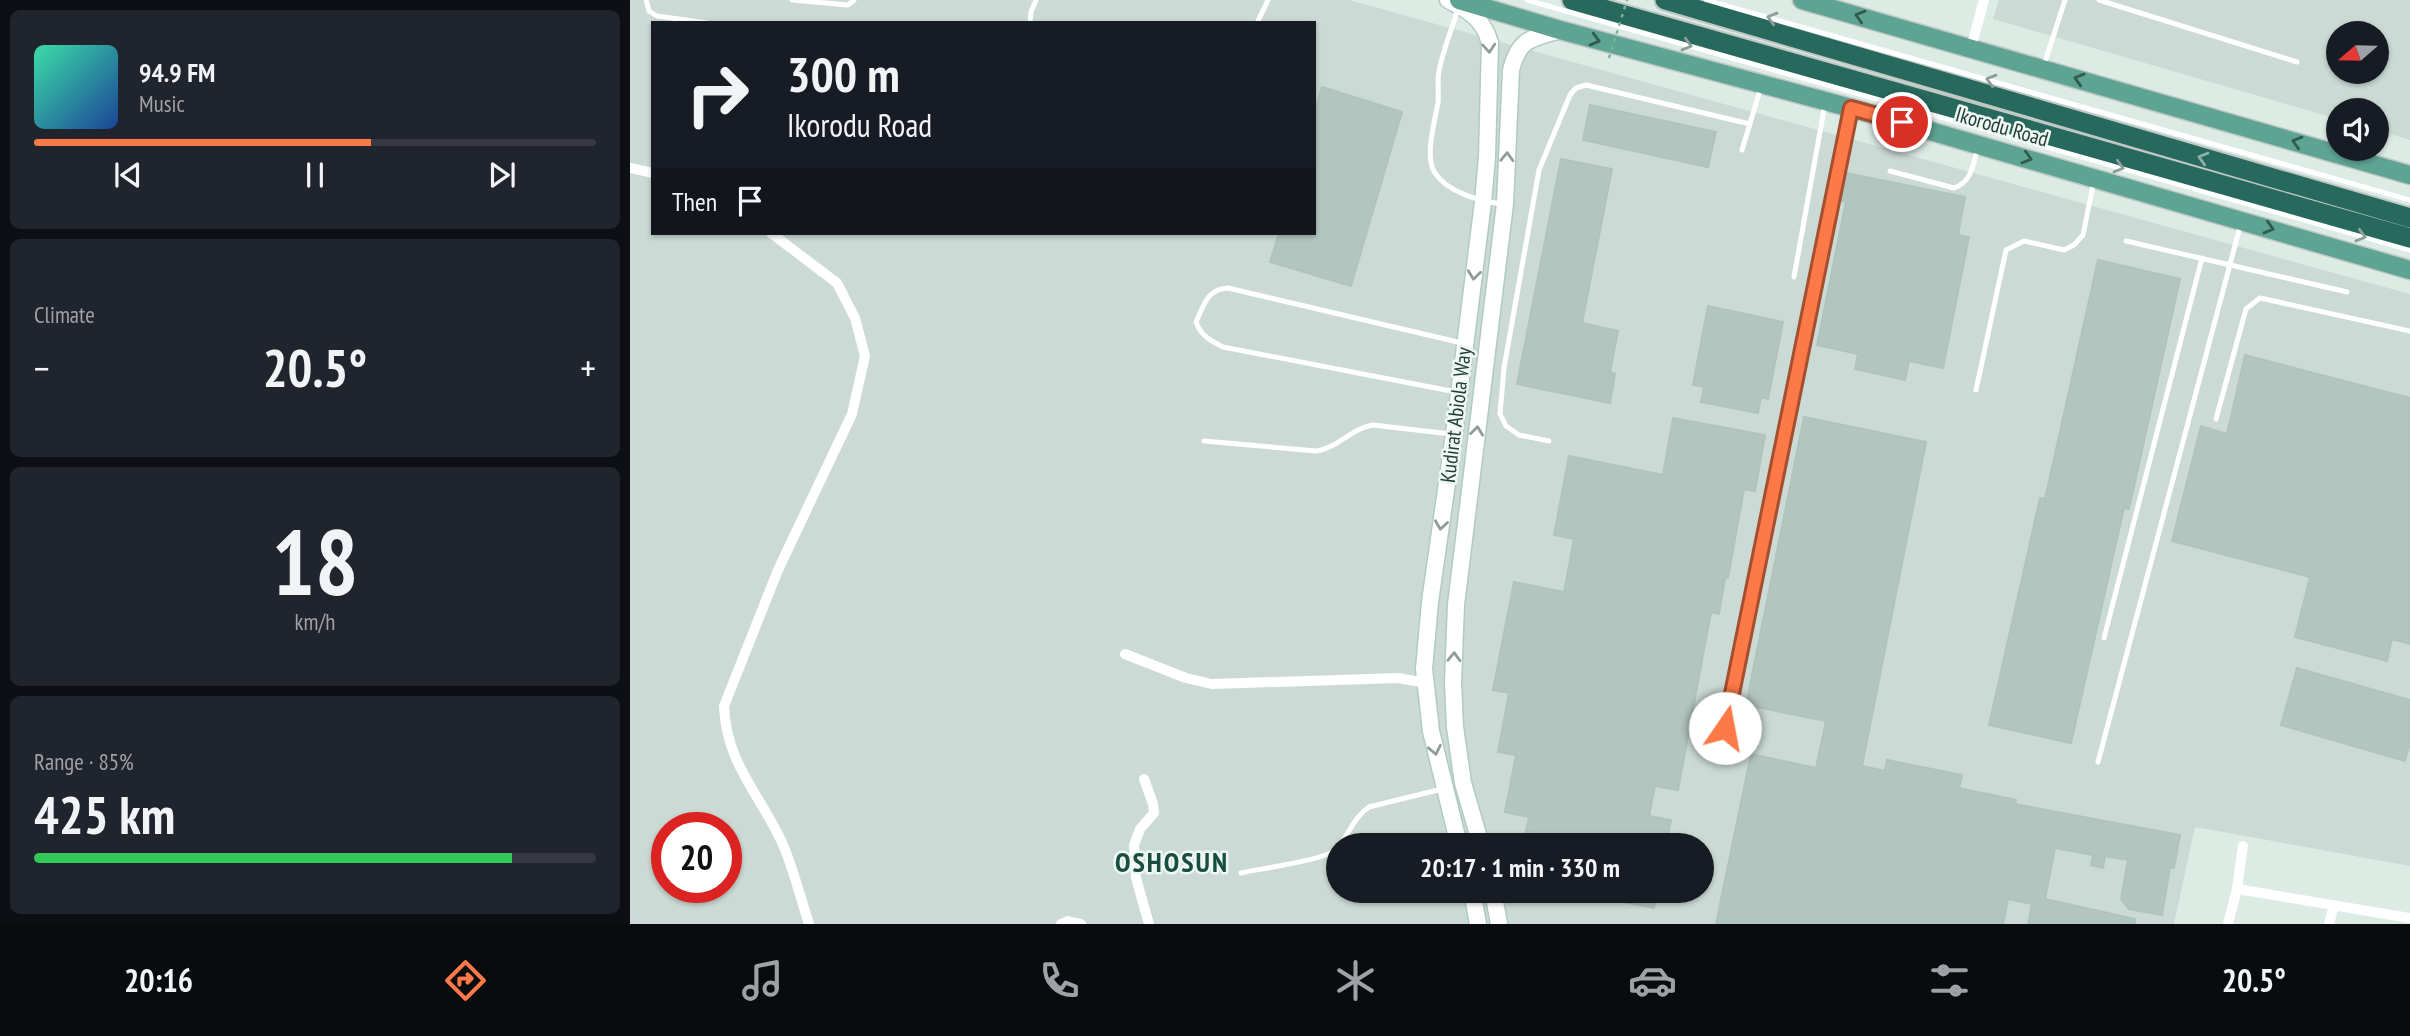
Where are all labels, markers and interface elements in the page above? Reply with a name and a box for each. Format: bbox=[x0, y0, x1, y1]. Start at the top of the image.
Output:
one-way arrow bbox=[1854, 10, 1866, 25]
one-way arrow bbox=[1766, 12, 1778, 26]
north arrow bbox=[2326, 21, 2389, 84]
map controls bbox=[2326, 21, 2389, 161]
one-way arrow bbox=[1589, 32, 1601, 46]
one-way arrow bbox=[1681, 37, 1693, 51]
text: 300 m bbox=[787, 42, 900, 106]
one-way arrow bbox=[1481, 43, 1496, 54]
icon: right bbox=[672, 49, 763, 140]
text: 94.9 FM bbox=[139, 56, 215, 89]
one-way arrow bbox=[2073, 72, 2085, 87]
one-way arrow bbox=[1985, 74, 1997, 89]
text: Music bbox=[139, 89, 185, 118]
pin bbox=[1872, 92, 1932, 152]
button: sound bbox=[2326, 98, 2389, 161]
street label: Ikorodu Road bbox=[1953, 100, 2052, 153]
icon: arrive bbox=[1883, 103, 1921, 141]
text: Ikorodu Road bbox=[787, 104, 932, 146]
one-way arrow bbox=[2292, 136, 2304, 151]
one-way arrow bbox=[2021, 150, 2033, 164]
one-way arrow bbox=[1499, 151, 1514, 162]
one-way arrow bbox=[2198, 151, 2210, 166]
icon: previous bbox=[109, 156, 147, 194]
icon: pause bbox=[296, 156, 334, 194]
icon: next bbox=[483, 156, 521, 194]
one-way arrow bbox=[2112, 159, 2124, 173]
icon: arrive bbox=[731, 182, 769, 220]
text: Then bbox=[672, 185, 717, 218]
one-way arrow bbox=[2263, 219, 2275, 234]
one-way arrow bbox=[2355, 228, 2367, 243]
one-way arrow bbox=[1466, 269, 1481, 281]
text: Climate bbox=[34, 300, 95, 329]
text: 20.5° bbox=[263, 334, 367, 401]
text: − bbox=[34, 343, 50, 392]
text: + bbox=[580, 343, 596, 392]
street label: Kudirat Abiola Way bbox=[1434, 346, 1477, 484]
one-way arrow bbox=[1470, 426, 1485, 437]
text: 18 bbox=[272, 502, 359, 620]
one-way arrow bbox=[1434, 519, 1449, 530]
text: km/h bbox=[295, 607, 335, 636]
one-way arrow bbox=[1446, 652, 1461, 663]
position arrow bbox=[1688, 691, 1762, 765]
one-way arrow bbox=[1427, 744, 1442, 756]
text: Range · 85% bbox=[34, 747, 134, 776]
text: 425 km bbox=[34, 781, 175, 848]
speed limit sign: 20 bbox=[651, 812, 742, 903]
district label: OSHOSUN bbox=[1115, 843, 1229, 880]
text: 20:17 · 1 min · 330 m bbox=[1420, 851, 1620, 884]
icon: directions bbox=[441, 956, 490, 1005]
icon: music bbox=[738, 956, 787, 1005]
icon: phone bbox=[1035, 956, 1084, 1005]
icon: climate bbox=[1331, 956, 1380, 1005]
icon: car bbox=[1628, 956, 1677, 1005]
icon: filters bbox=[1925, 956, 1974, 1005]
text: 20:16 bbox=[124, 959, 193, 1001]
text: 20.5° bbox=[2222, 959, 2286, 1001]

